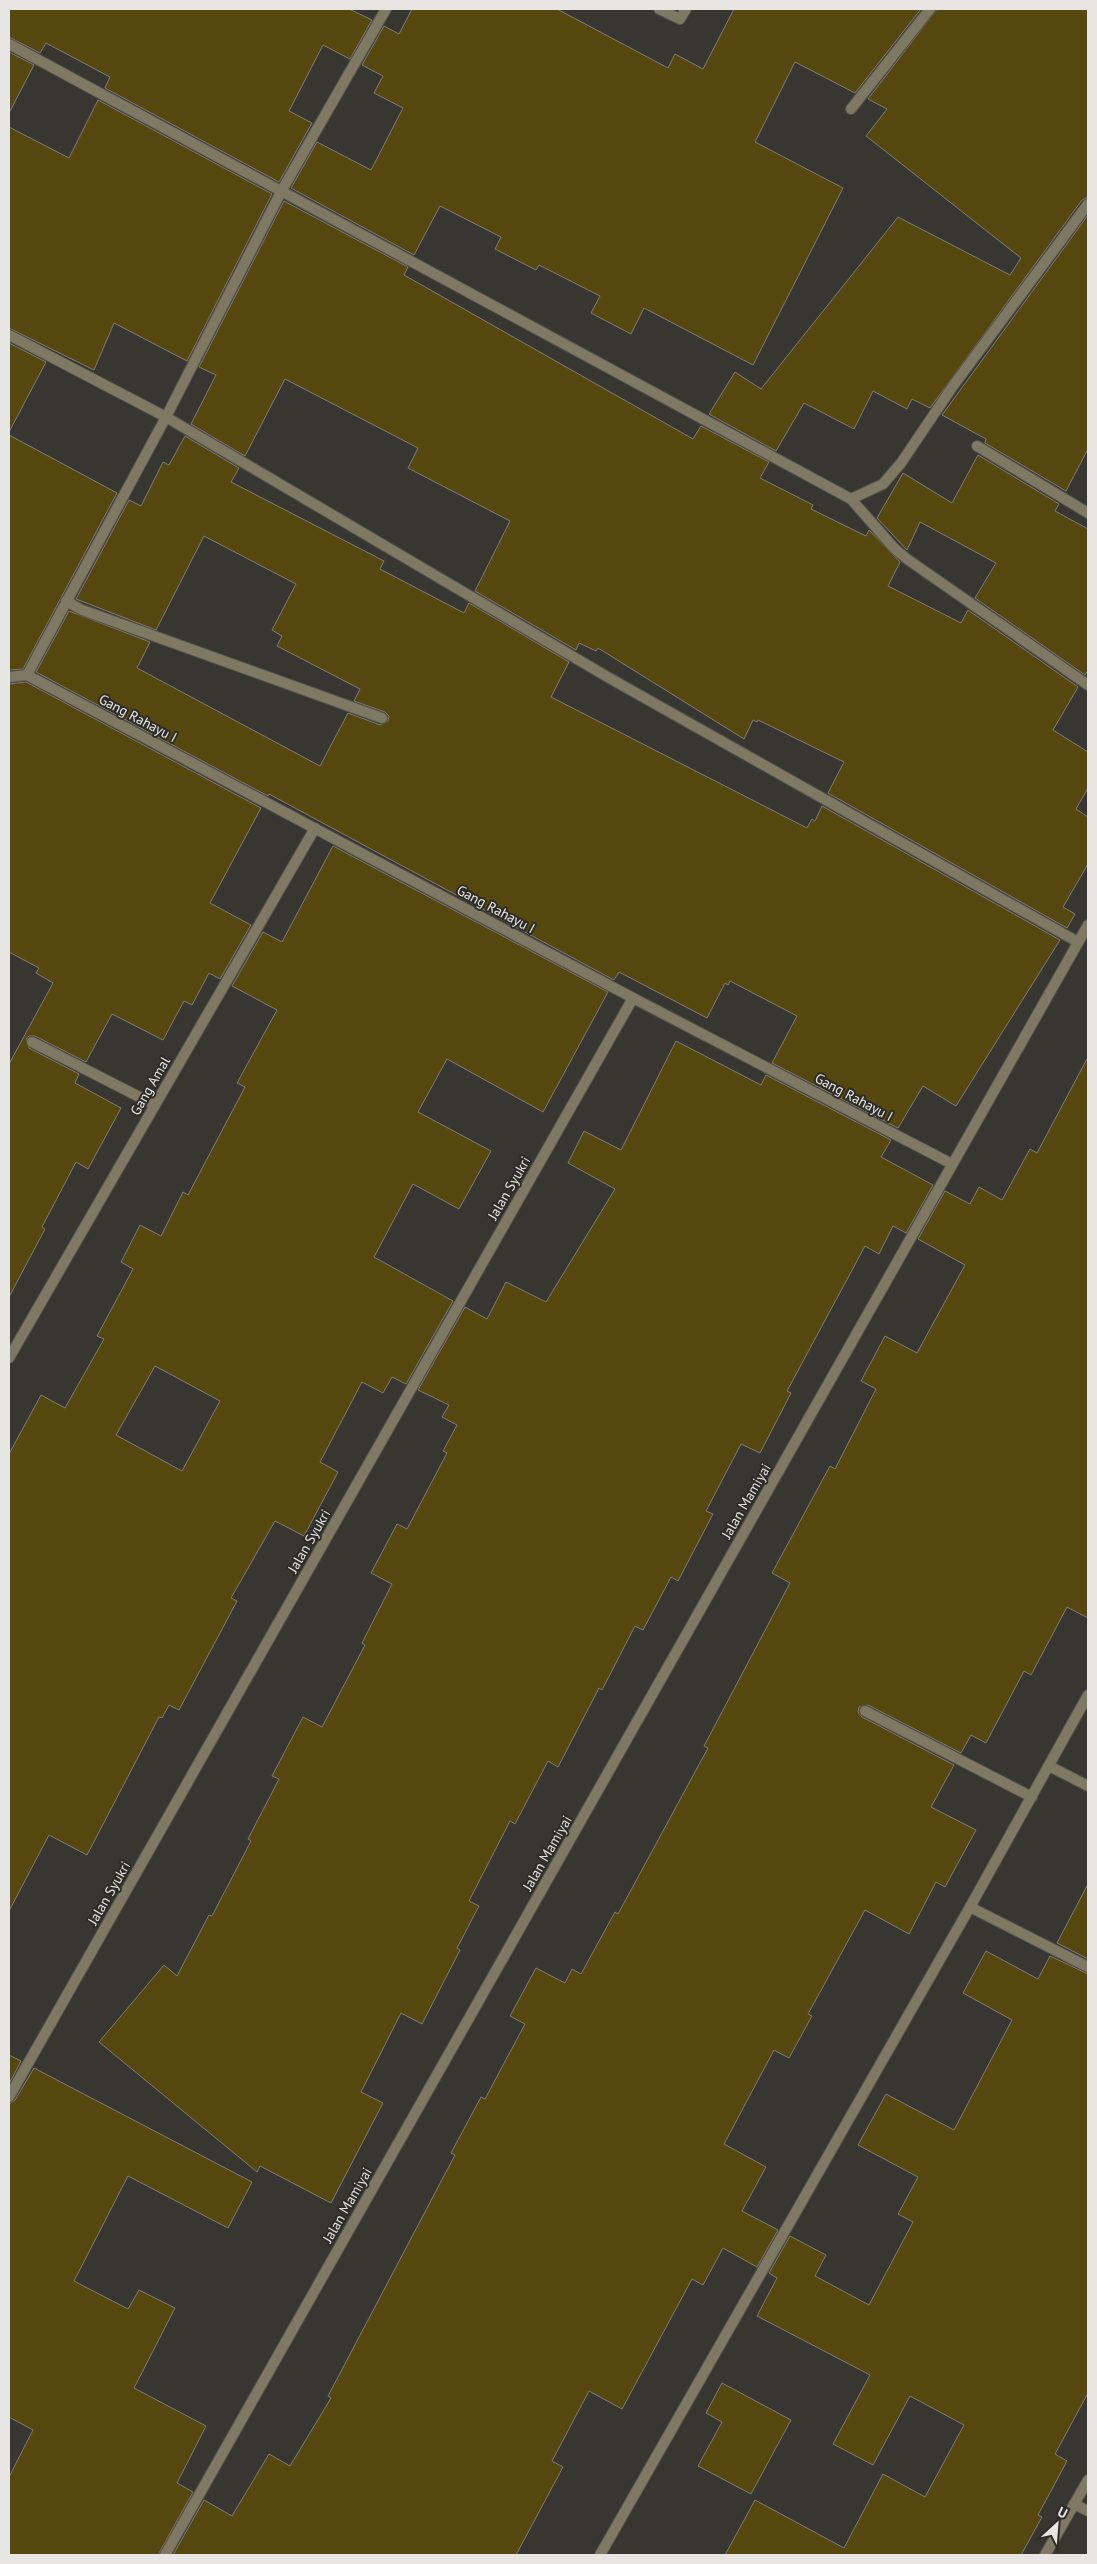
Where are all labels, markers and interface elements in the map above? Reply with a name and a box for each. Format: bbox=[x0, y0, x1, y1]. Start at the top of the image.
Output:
street label: Gang Rahayu I bbox=[96, 690, 180, 746]
street label: Gang Rahayu I bbox=[454, 881, 538, 937]
street label: Gang Amal bbox=[126, 1054, 174, 1118]
street label: Gang Rahayu I bbox=[812, 1069, 896, 1125]
street label: Jalan Syukri bbox=[483, 1153, 534, 1224]
street label: Jalan Mamiyai bbox=[717, 1460, 775, 1543]
street label: Jalan Syukri bbox=[283, 1506, 334, 1577]
street label: Jalan Mamiyai bbox=[518, 1812, 576, 1895]
street label: Jalan Syukri bbox=[83, 1858, 134, 1929]
street label: Jalan Mamiyai bbox=[318, 2164, 376, 2247]
north arrow bbox=[1032, 2499, 1082, 2549]
text: U bbox=[1055, 2502, 1071, 2522]

